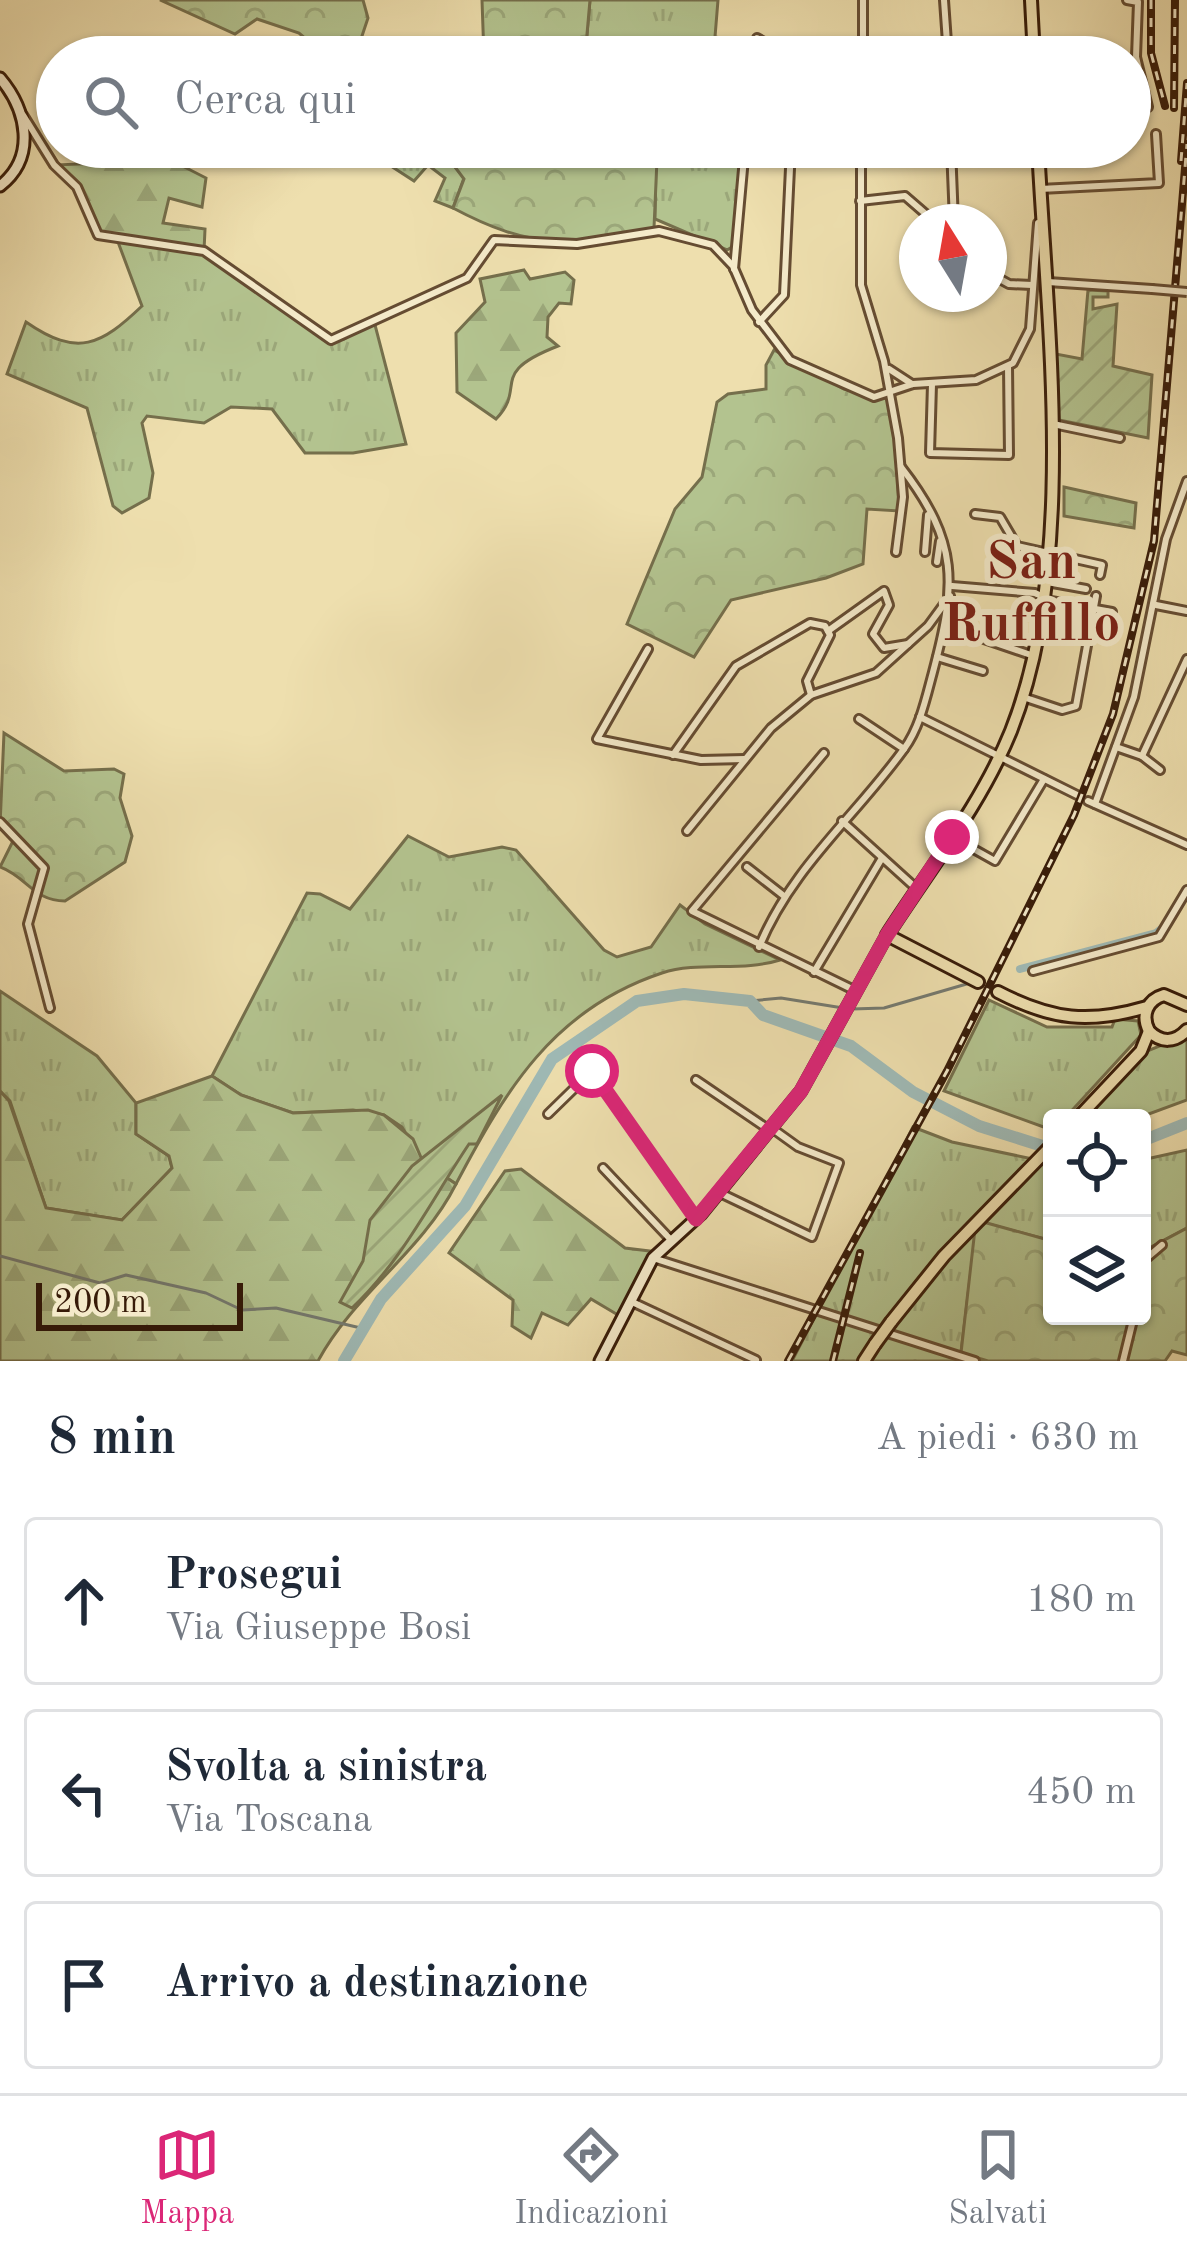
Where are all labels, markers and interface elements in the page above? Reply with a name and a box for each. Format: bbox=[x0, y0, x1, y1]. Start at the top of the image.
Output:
search box bbox=[36, 36, 1151, 168]
icon: search bbox=[78, 69, 144, 135]
text: Cerca qui bbox=[174, 79, 357, 124]
north arrow bbox=[899, 204, 1007, 312]
district label: San Ruffillo bbox=[942, 537, 1120, 653]
route end bbox=[925, 810, 979, 864]
route start bbox=[565, 1044, 619, 1098]
map controls bbox=[1043, 1109, 1151, 1325]
button: locate bbox=[1043, 1109, 1151, 1217]
button: layers bbox=[1043, 1217, 1151, 1325]
scale bar bbox=[36, 1277, 243, 1330]
text: 200 m bbox=[54, 1287, 147, 1320]
text: 8 min bbox=[48, 1414, 176, 1465]
text: A piedi · 630 m bbox=[876, 1419, 1139, 1458]
text: Prosegui bbox=[165, 1554, 342, 1599]
icon: ahead bbox=[51, 1568, 117, 1634]
text: 180 m bbox=[1026, 1581, 1136, 1620]
text: Via Giuseppe Bosi bbox=[165, 1609, 471, 1648]
text: Svolta a sinistra bbox=[165, 1746, 487, 1791]
icon: left bbox=[51, 1760, 117, 1826]
text: 450 m bbox=[1026, 1773, 1136, 1812]
text: Via Toscana bbox=[165, 1801, 372, 1840]
icon: arrive bbox=[51, 1952, 117, 2018]
text: Arrivo a destinazione bbox=[165, 1962, 589, 2007]
tab: Mappa bbox=[140, 2122, 234, 2235]
tab: Indicazioni bbox=[514, 2122, 668, 2235]
tab: Salvati bbox=[948, 2122, 1047, 2235]

